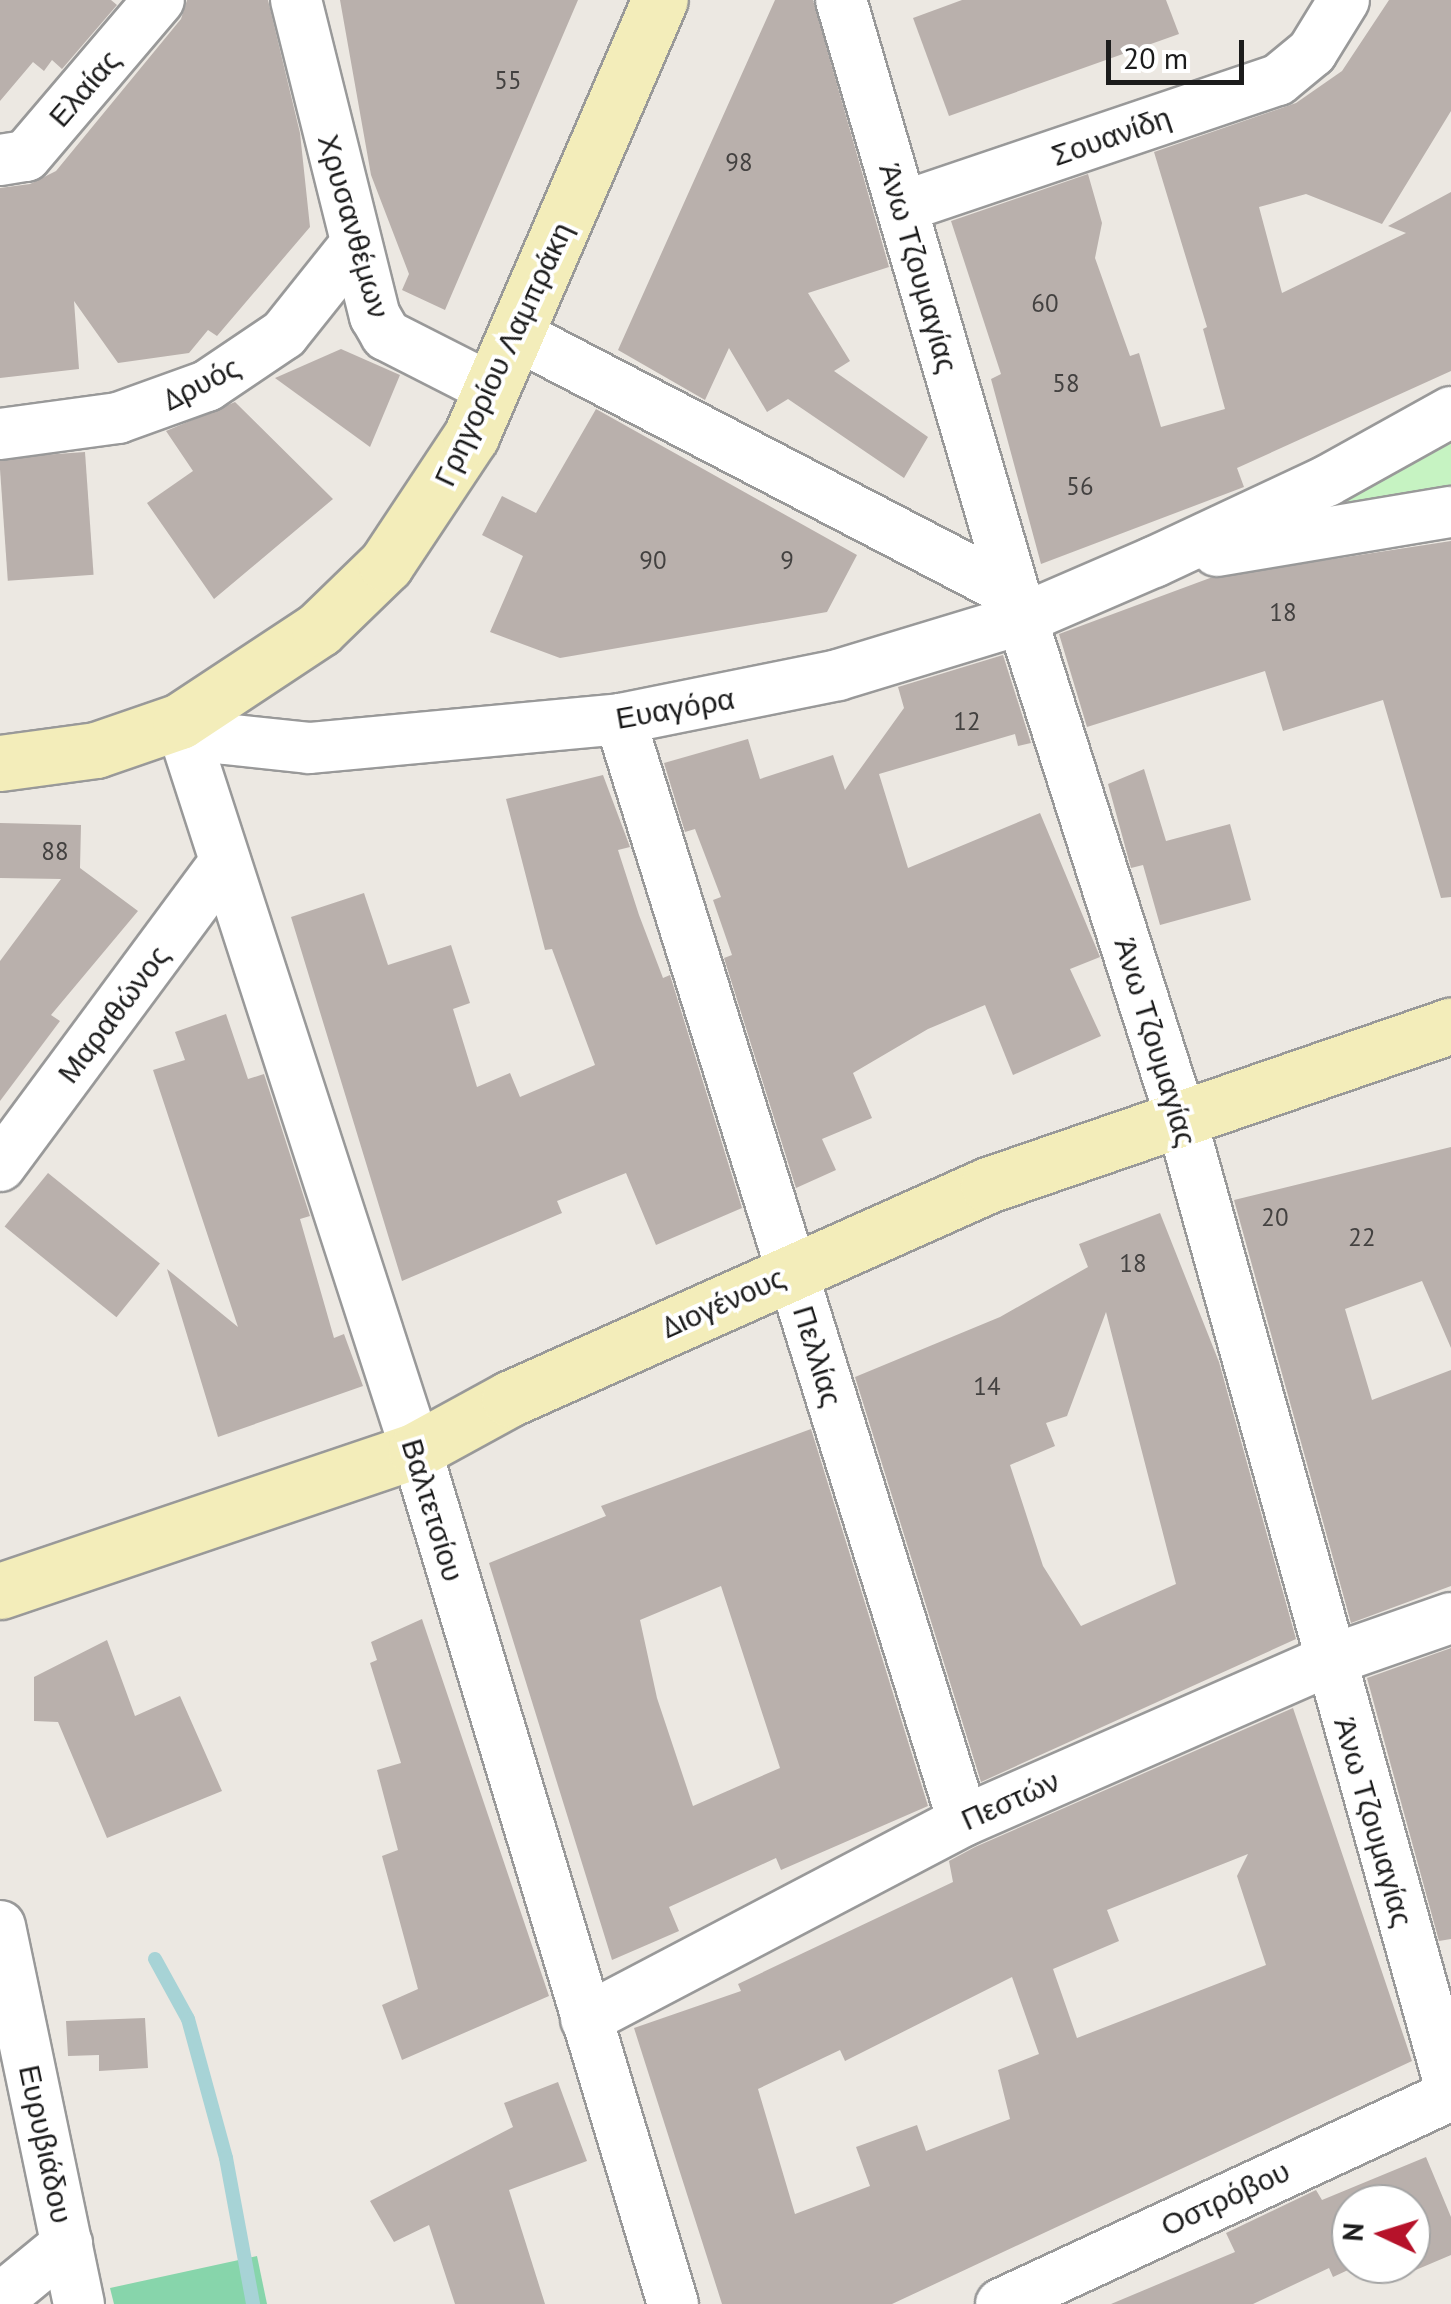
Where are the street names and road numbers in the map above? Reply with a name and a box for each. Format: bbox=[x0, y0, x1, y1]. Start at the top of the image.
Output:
street label: Ελαίας bbox=[41, 42, 127, 134]
street label: Σουανίδη bbox=[1047, 99, 1175, 173]
street label: Χρυσανθέμων bbox=[311, 130, 397, 322]
street label: Άνω Τζουμαγίας bbox=[872, 159, 966, 377]
street label: Γρηγορίου Λαμπράκη bbox=[426, 216, 580, 492]
street label: Δρυός bbox=[156, 348, 246, 418]
street label: Ευαγόρα bbox=[613, 680, 737, 736]
street label: Άνω Τζουμαγίας bbox=[1107, 933, 1205, 1151]
street label: Μαραθώνος bbox=[50, 938, 176, 1090]
street label: Διογένους bbox=[656, 1259, 790, 1345]
street label: Πελλίας bbox=[786, 1301, 850, 1411]
street label: Βαλτετσίου bbox=[394, 1434, 472, 1586]
street label: Άνω Τζουμαγίας bbox=[1327, 1713, 1421, 1931]
street label: Πεστών bbox=[955, 1763, 1065, 1837]
street label: Ευρυβιάδου bbox=[12, 2062, 80, 2226]
street label: Οστρόβου bbox=[1155, 2153, 1295, 2243]

